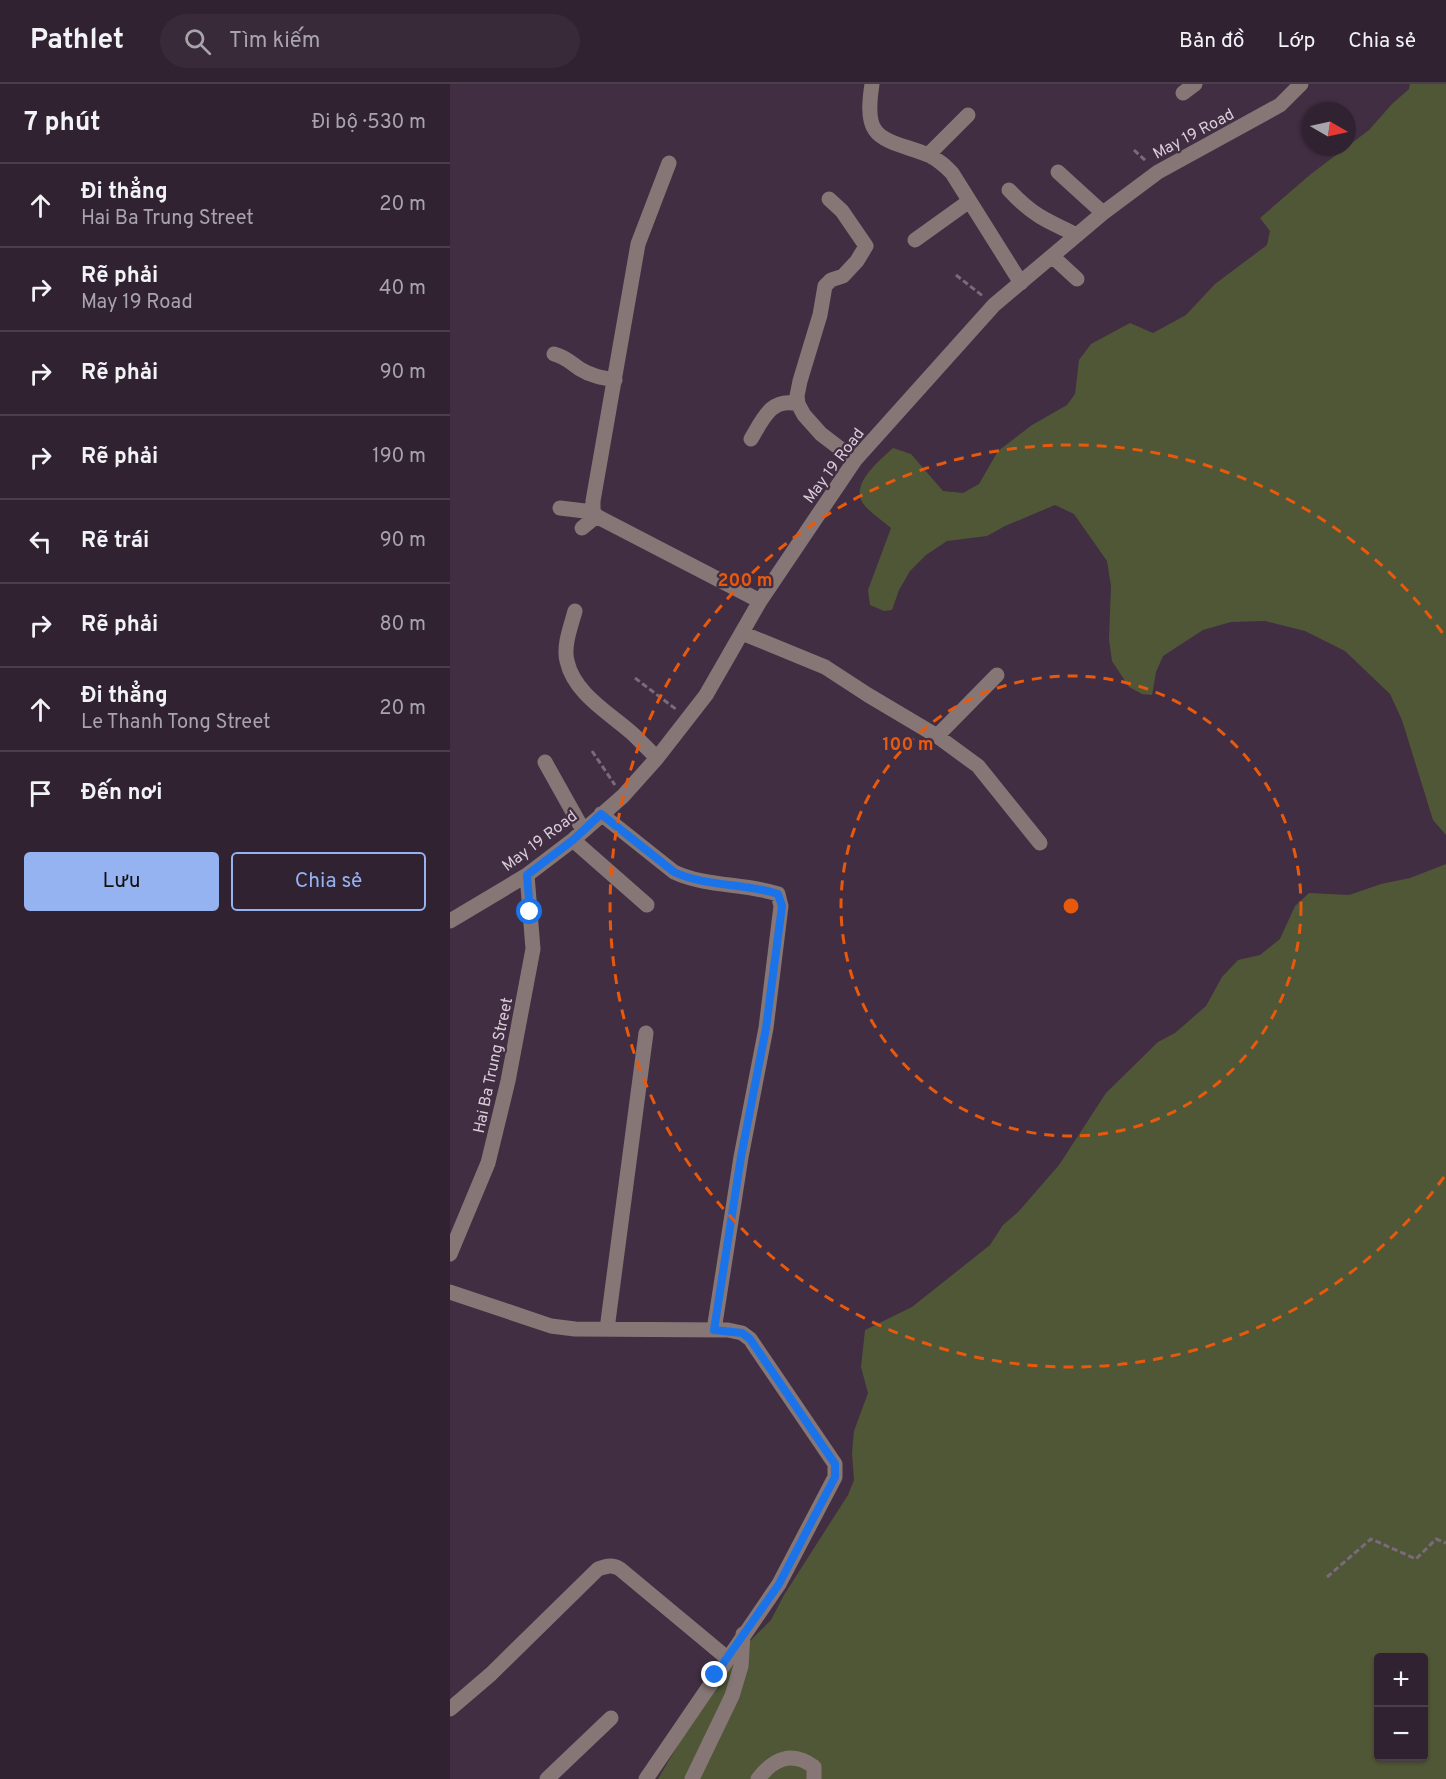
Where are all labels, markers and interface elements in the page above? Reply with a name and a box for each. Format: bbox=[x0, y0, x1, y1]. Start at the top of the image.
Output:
search box bbox=[160, 14, 580, 68]
text: Pathlet bbox=[30, 23, 124, 59]
icon: search bbox=[181, 25, 214, 58]
text: Tìm kiếm bbox=[229, 28, 321, 55]
text: Bản đồ bbox=[1179, 28, 1245, 55]
text: Lớp bbox=[1278, 28, 1315, 55]
text: Chia sẻ bbox=[1348, 28, 1416, 55]
north arrow bbox=[1302, 102, 1356, 156]
street label: May 19 Road bbox=[1150, 105, 1238, 165]
text: 7 phút bbox=[24, 107, 101, 140]
text: Đi bộ · 530 m bbox=[312, 110, 426, 136]
text: Đi thẳng bbox=[81, 179, 168, 206]
icon: ahead bbox=[24, 189, 57, 222]
text: 20 m bbox=[379, 192, 426, 218]
text: Hai Ba Trung Street bbox=[81, 206, 254, 232]
text: Rẽ phải bbox=[81, 263, 158, 290]
icon: right bbox=[24, 273, 57, 306]
text: 40 m bbox=[379, 276, 426, 302]
text: May 19 Road bbox=[81, 290, 193, 316]
icon: right bbox=[24, 357, 57, 390]
text: Rẽ phải bbox=[81, 360, 158, 387]
text: 90 m bbox=[380, 360, 426, 386]
street label: May 19 Road bbox=[800, 425, 869, 508]
icon: right bbox=[24, 441, 57, 474]
text: Rẽ phải bbox=[81, 444, 158, 471]
text: 190 m bbox=[372, 444, 426, 470]
icon: left bbox=[24, 525, 57, 558]
text: Rẽ trái bbox=[81, 528, 149, 555]
text: 90 m bbox=[380, 528, 426, 554]
text: 200 m bbox=[717, 570, 773, 593]
icon: right bbox=[24, 609, 57, 642]
text: Rẽ phải bbox=[81, 612, 158, 639]
text: 80 m bbox=[380, 612, 426, 638]
text: Đi thẳng bbox=[81, 683, 168, 710]
icon: ahead bbox=[24, 693, 57, 726]
text: 20 m bbox=[379, 696, 426, 722]
text: Le Thanh Tong Street bbox=[81, 710, 271, 736]
text: 100 m bbox=[882, 734, 934, 757]
icon: arrive bbox=[24, 777, 57, 810]
text: Đến nơi bbox=[81, 780, 162, 807]
street label: May 19 Road bbox=[499, 807, 582, 876]
button: Lưu bbox=[24, 852, 219, 911]
button: Chia sẻ bbox=[231, 852, 426, 911]
centre of rings bbox=[1061, 896, 1081, 916]
route start bbox=[516, 898, 542, 924]
street label: Hai Ba Trung Street bbox=[470, 996, 518, 1135]
map controls bbox=[1374, 1653, 1428, 1761]
button: + bbox=[1374, 1653, 1428, 1707]
route end bbox=[701, 1661, 727, 1687]
button: − bbox=[1374, 1707, 1428, 1761]

